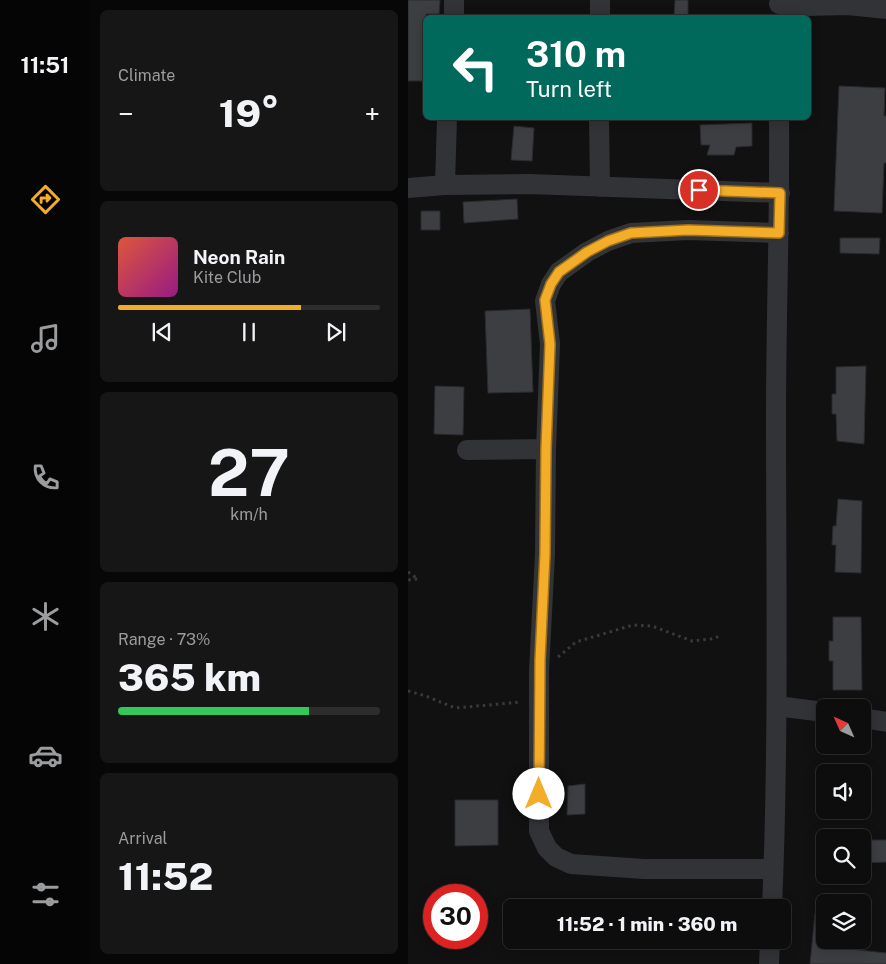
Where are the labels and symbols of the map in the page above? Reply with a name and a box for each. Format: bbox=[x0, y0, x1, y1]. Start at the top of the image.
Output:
pin bbox=[678, 169, 720, 211]
north arrow bbox=[816, 699, 870, 754]
position arrow bbox=[512, 767, 564, 819]
speed limit sign: 30 bbox=[423, 884, 488, 949]

